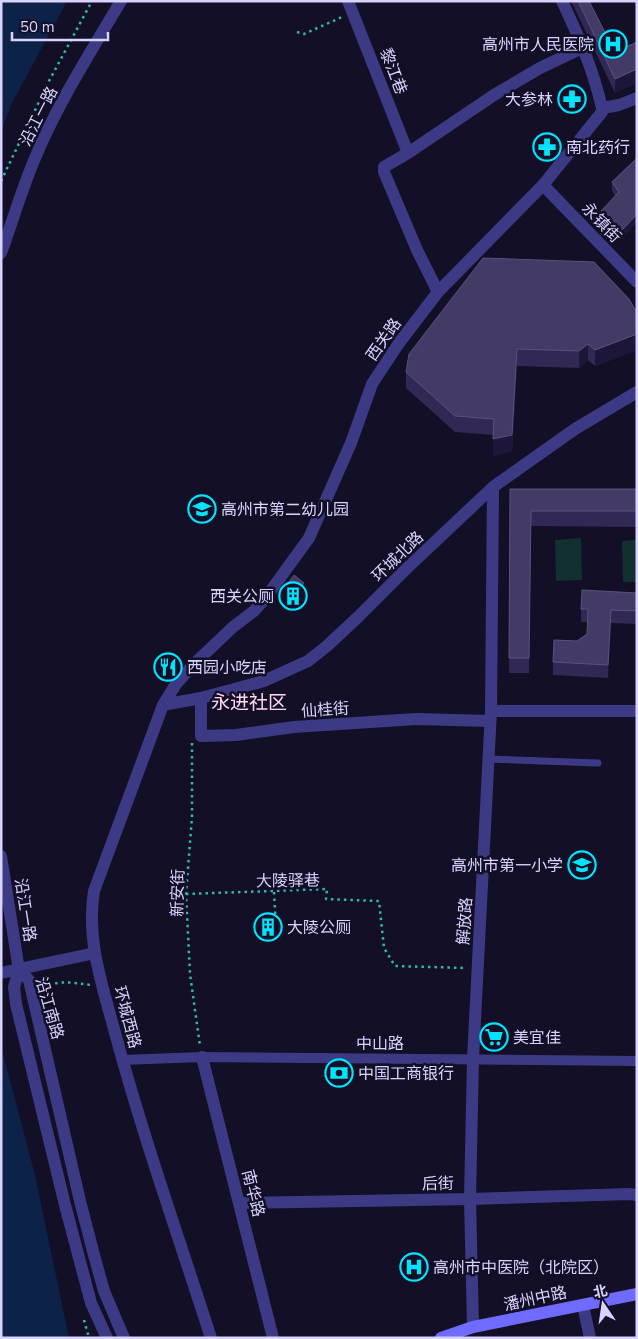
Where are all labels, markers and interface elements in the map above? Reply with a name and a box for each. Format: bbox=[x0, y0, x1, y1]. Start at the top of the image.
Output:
scale bar bbox=[12, 10, 109, 42]
text: 50 m bbox=[20, 17, 55, 37]
hospital icon: 高州市人民医院 bbox=[598, 29, 628, 59]
place label: 高州市人民医院 bbox=[482, 34, 594, 56]
street label: 黎江巷 bbox=[374, 45, 412, 98]
street label: 沿江一路 bbox=[15, 83, 63, 150]
pharmacy icon: 大参林 bbox=[557, 84, 587, 114]
place label: 大参林 bbox=[505, 89, 553, 111]
pharmacy icon: 南北药行 bbox=[532, 132, 562, 162]
place label: 南北药行 bbox=[566, 137, 630, 159]
street label: 永镇街 bbox=[577, 198, 626, 248]
street label: 西关路 bbox=[361, 314, 407, 366]
school or university icon: 高州市第二幼儿园 bbox=[187, 494, 217, 524]
place label: 高州市第二幼儿园 bbox=[221, 499, 349, 521]
street label: 环城北路 bbox=[367, 527, 428, 587]
building icon: 西关公厕 bbox=[278, 581, 308, 611]
place label: 西关公厕 bbox=[210, 586, 274, 608]
restaurant icon: 西园小吃店 bbox=[153, 652, 183, 682]
place label: 西园小吃店 bbox=[187, 657, 267, 679]
district label: 永进社区 bbox=[211, 690, 287, 716]
street label: 仙桂街 bbox=[300, 697, 350, 723]
school or university icon: 高州市第一小学 bbox=[567, 850, 597, 880]
place label: 高州市第一小学 bbox=[451, 855, 563, 877]
street label: 新安街 bbox=[167, 869, 189, 917]
street label: 大陵驿巷 bbox=[256, 869, 320, 893]
street label: 沿江一路 bbox=[9, 877, 41, 943]
street label: 解放路 bbox=[452, 896, 478, 946]
building icon: 大陵公厕 bbox=[253, 912, 283, 942]
place label: 大陵公厕 bbox=[287, 917, 351, 939]
street label: 沿江南路 bbox=[30, 974, 68, 1042]
street label: 环城西路 bbox=[108, 983, 146, 1051]
supermarket icon: 美宜佳 bbox=[479, 1022, 509, 1052]
place label: 美宜佳 bbox=[513, 1027, 561, 1049]
street label: 中山路 bbox=[356, 1033, 404, 1055]
bank icon: 中国工商银行 bbox=[324, 1058, 354, 1088]
place label: 中国工商银行 bbox=[358, 1063, 454, 1085]
street label: 南华路 bbox=[237, 1167, 270, 1219]
street label: 后街 bbox=[422, 1173, 454, 1195]
hospital icon: 高州市中医院（北院区） bbox=[399, 1252, 429, 1282]
place label: 高州市中医院（北院区） bbox=[433, 1257, 609, 1279]
north arrow bbox=[578, 1279, 628, 1329]
text: 北 bbox=[591, 1281, 609, 1303]
street label: 潘州中路 bbox=[502, 1282, 569, 1316]

